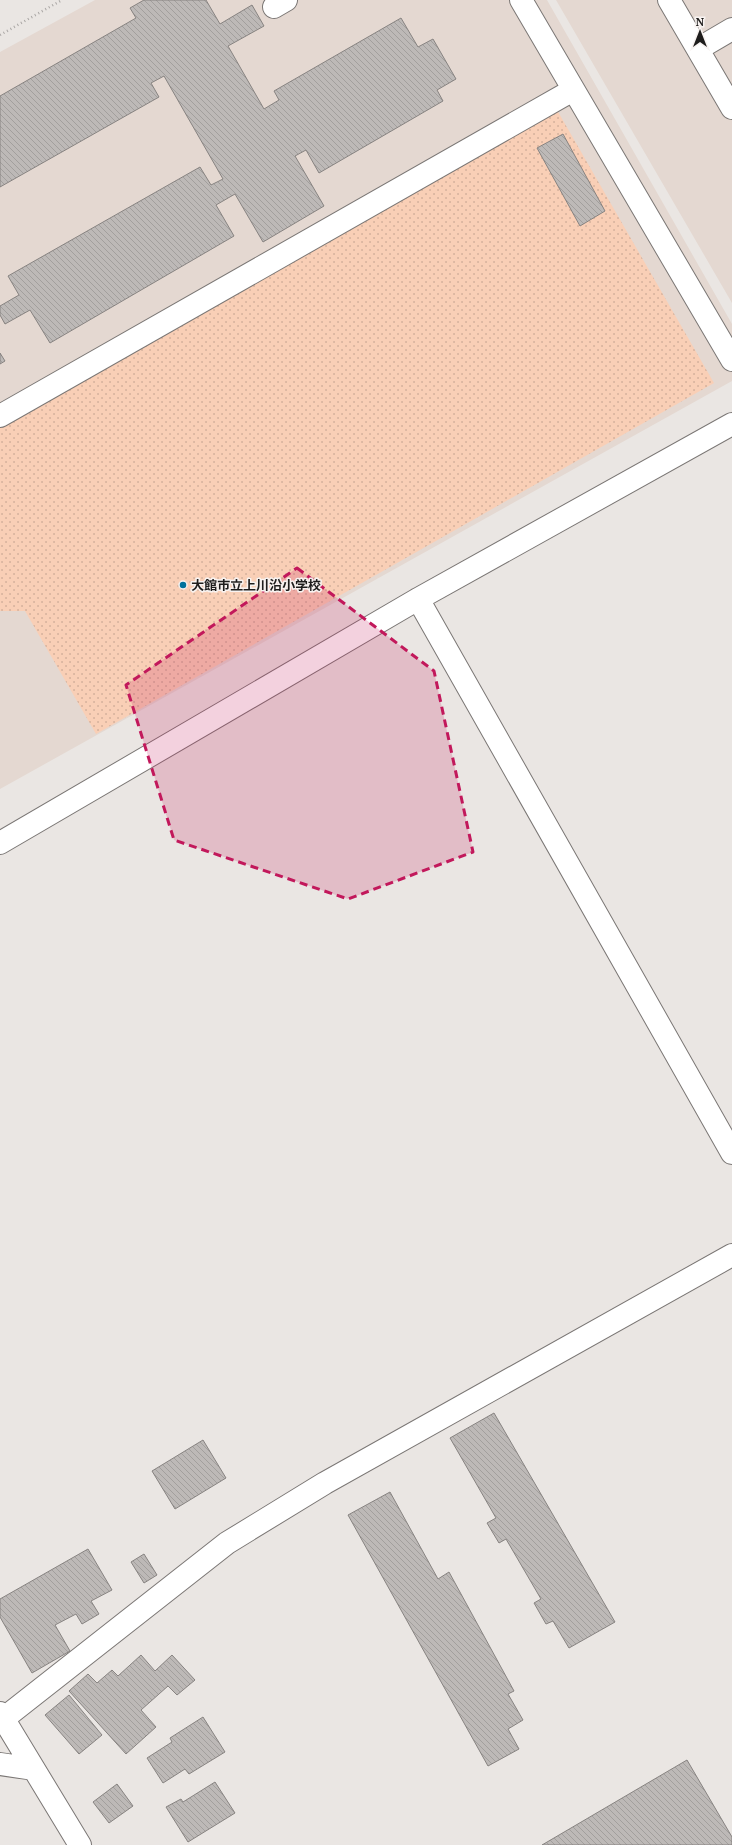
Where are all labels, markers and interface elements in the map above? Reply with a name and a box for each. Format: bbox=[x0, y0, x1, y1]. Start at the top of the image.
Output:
north arrow bbox=[680, 12, 720, 52]
text: N bbox=[696, 15, 705, 29]
place label: 大館市立上川沿小学校 bbox=[191, 576, 321, 594]
marker: 大館市立上川沿小学校 bbox=[178, 580, 188, 590]

